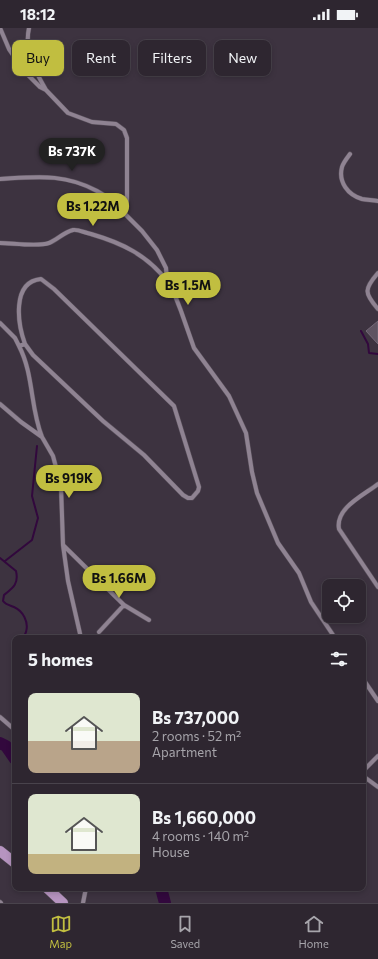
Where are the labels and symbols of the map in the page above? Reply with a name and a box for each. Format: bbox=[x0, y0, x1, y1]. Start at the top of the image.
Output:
pin: Bs 737K bbox=[35, 138, 109, 172]
pin: Bs 1.22M bbox=[52, 193, 134, 227]
pin: Bs 1.5M bbox=[151, 272, 225, 306]
pin: Bs 919K bbox=[32, 465, 106, 499]
pin: Bs 1.66M bbox=[78, 565, 160, 599]

